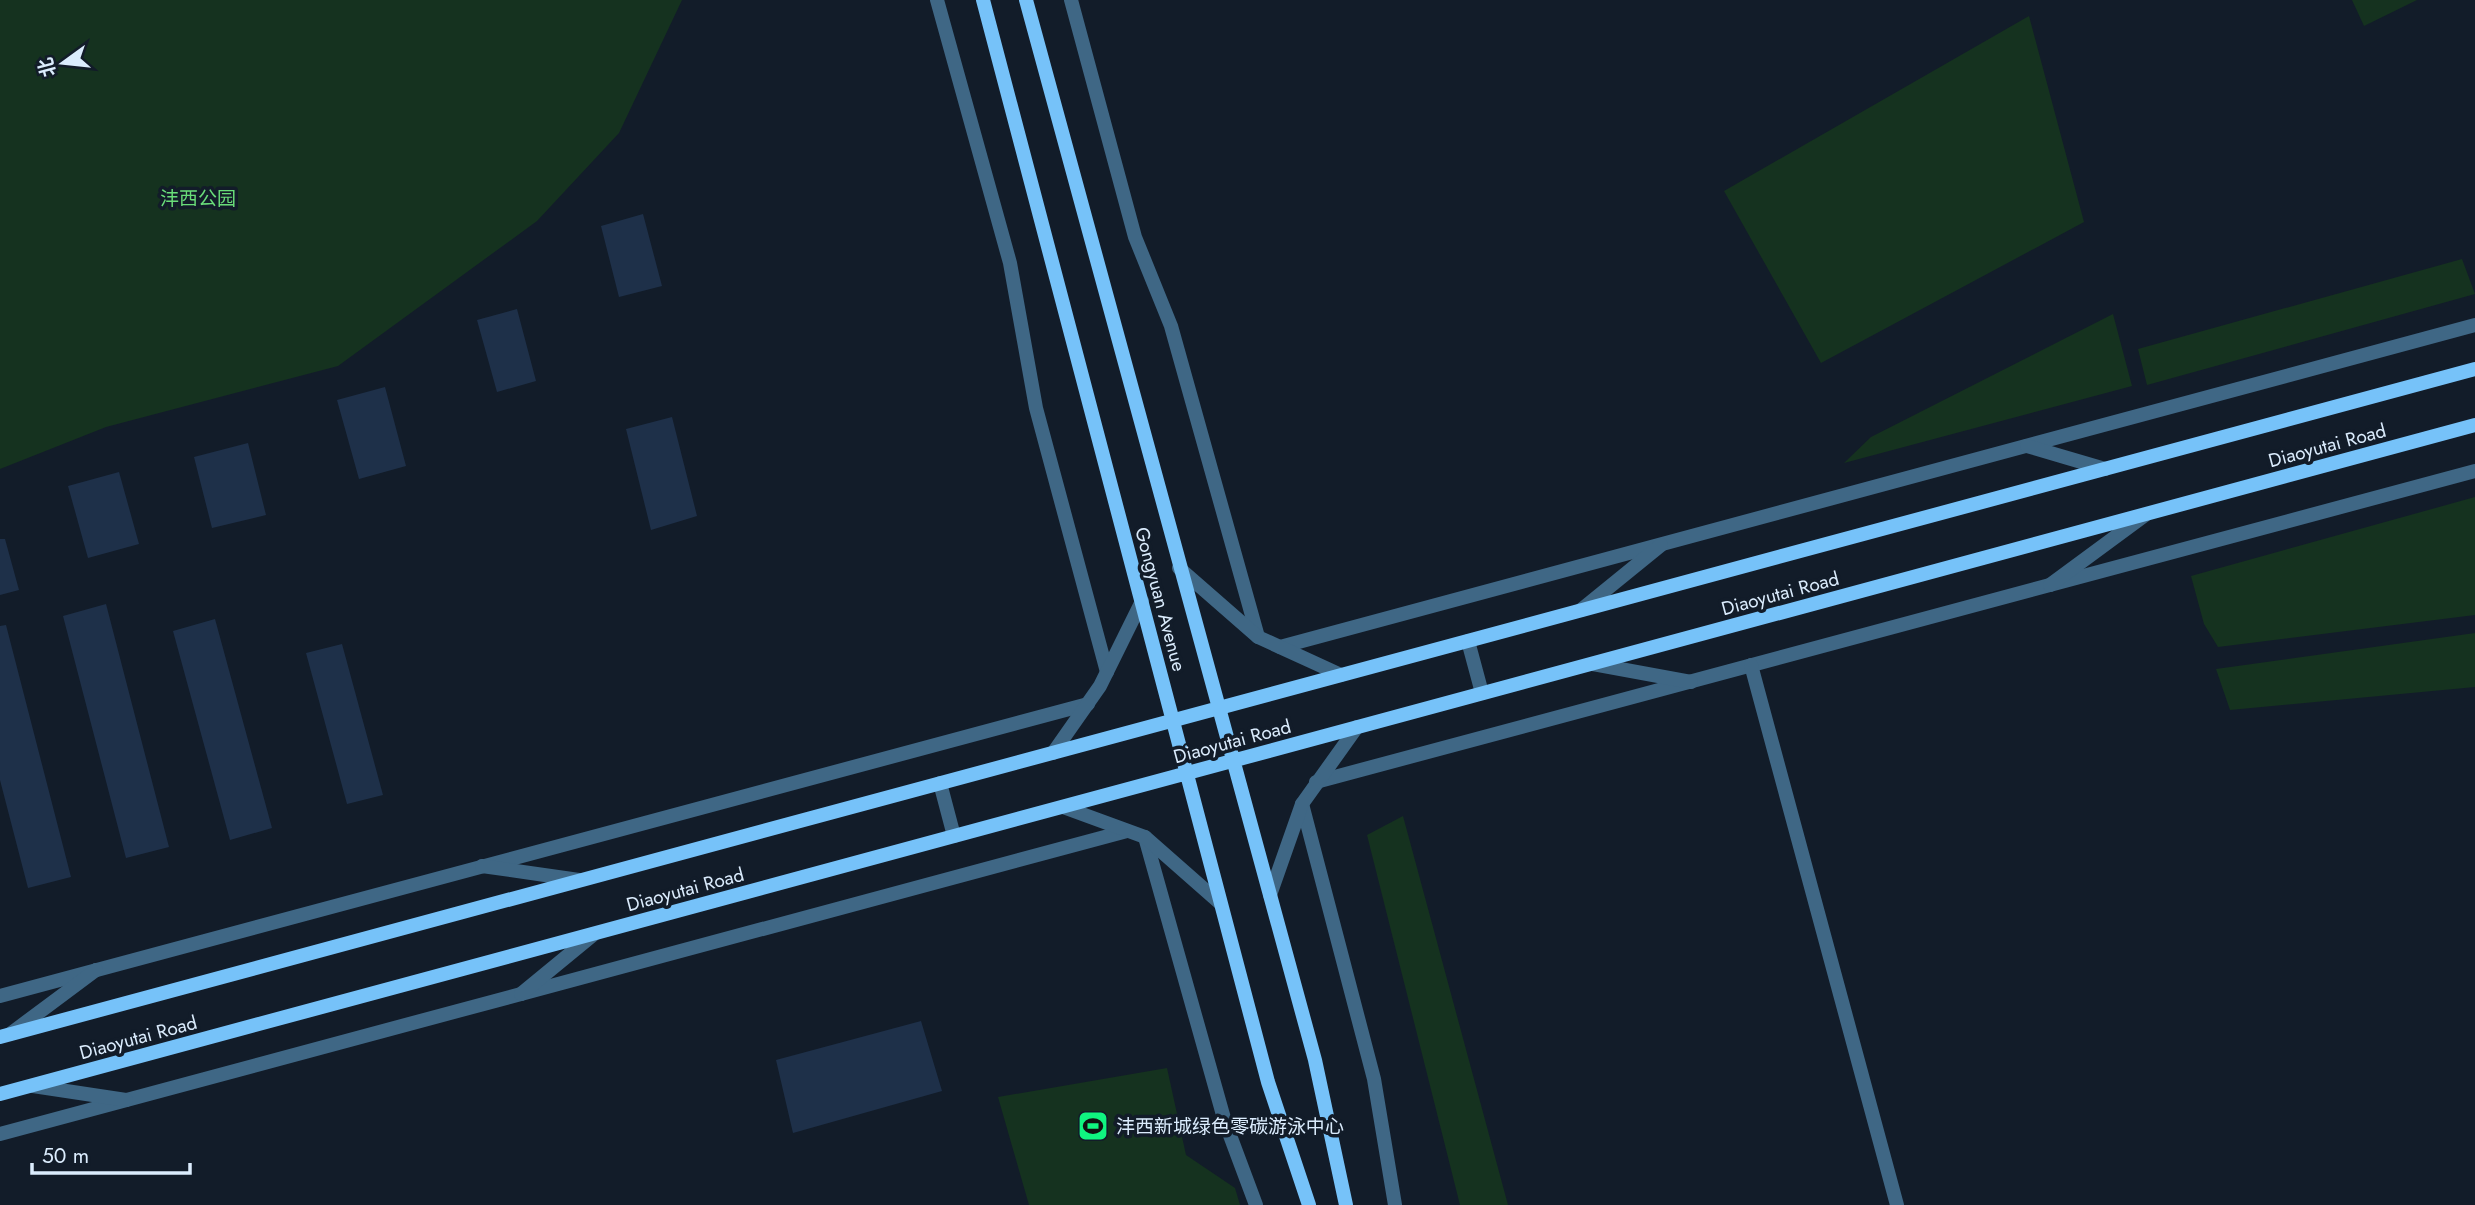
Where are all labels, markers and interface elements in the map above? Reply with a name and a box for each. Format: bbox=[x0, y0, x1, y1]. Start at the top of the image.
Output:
north arrow bbox=[28, 28, 98, 98]
text: 北 bbox=[32, 55, 63, 80]
park label: 沣西公园 bbox=[160, 185, 236, 212]
street label: Diaoyutai Road bbox=[2265, 417, 2389, 474]
street label: Gongyuan Avenue bbox=[1128, 524, 1193, 674]
street label: Diaoyutai Road bbox=[1718, 565, 1842, 622]
street label: Diaoyutai Road bbox=[1170, 713, 1294, 770]
street label: Diaoyutai Road bbox=[623, 861, 747, 918]
street label: Diaoyutai Road bbox=[76, 1009, 200, 1066]
sports icon: 沣西新城绿色零碳游泳中心 bbox=[1076, 1109, 1110, 1143]
place label: 沣西新城绿色零碳游泳中心 bbox=[1116, 1113, 1344, 1140]
scale bar bbox=[32, 1132, 189, 1176]
text: 50 m bbox=[42, 1141, 89, 1171]

